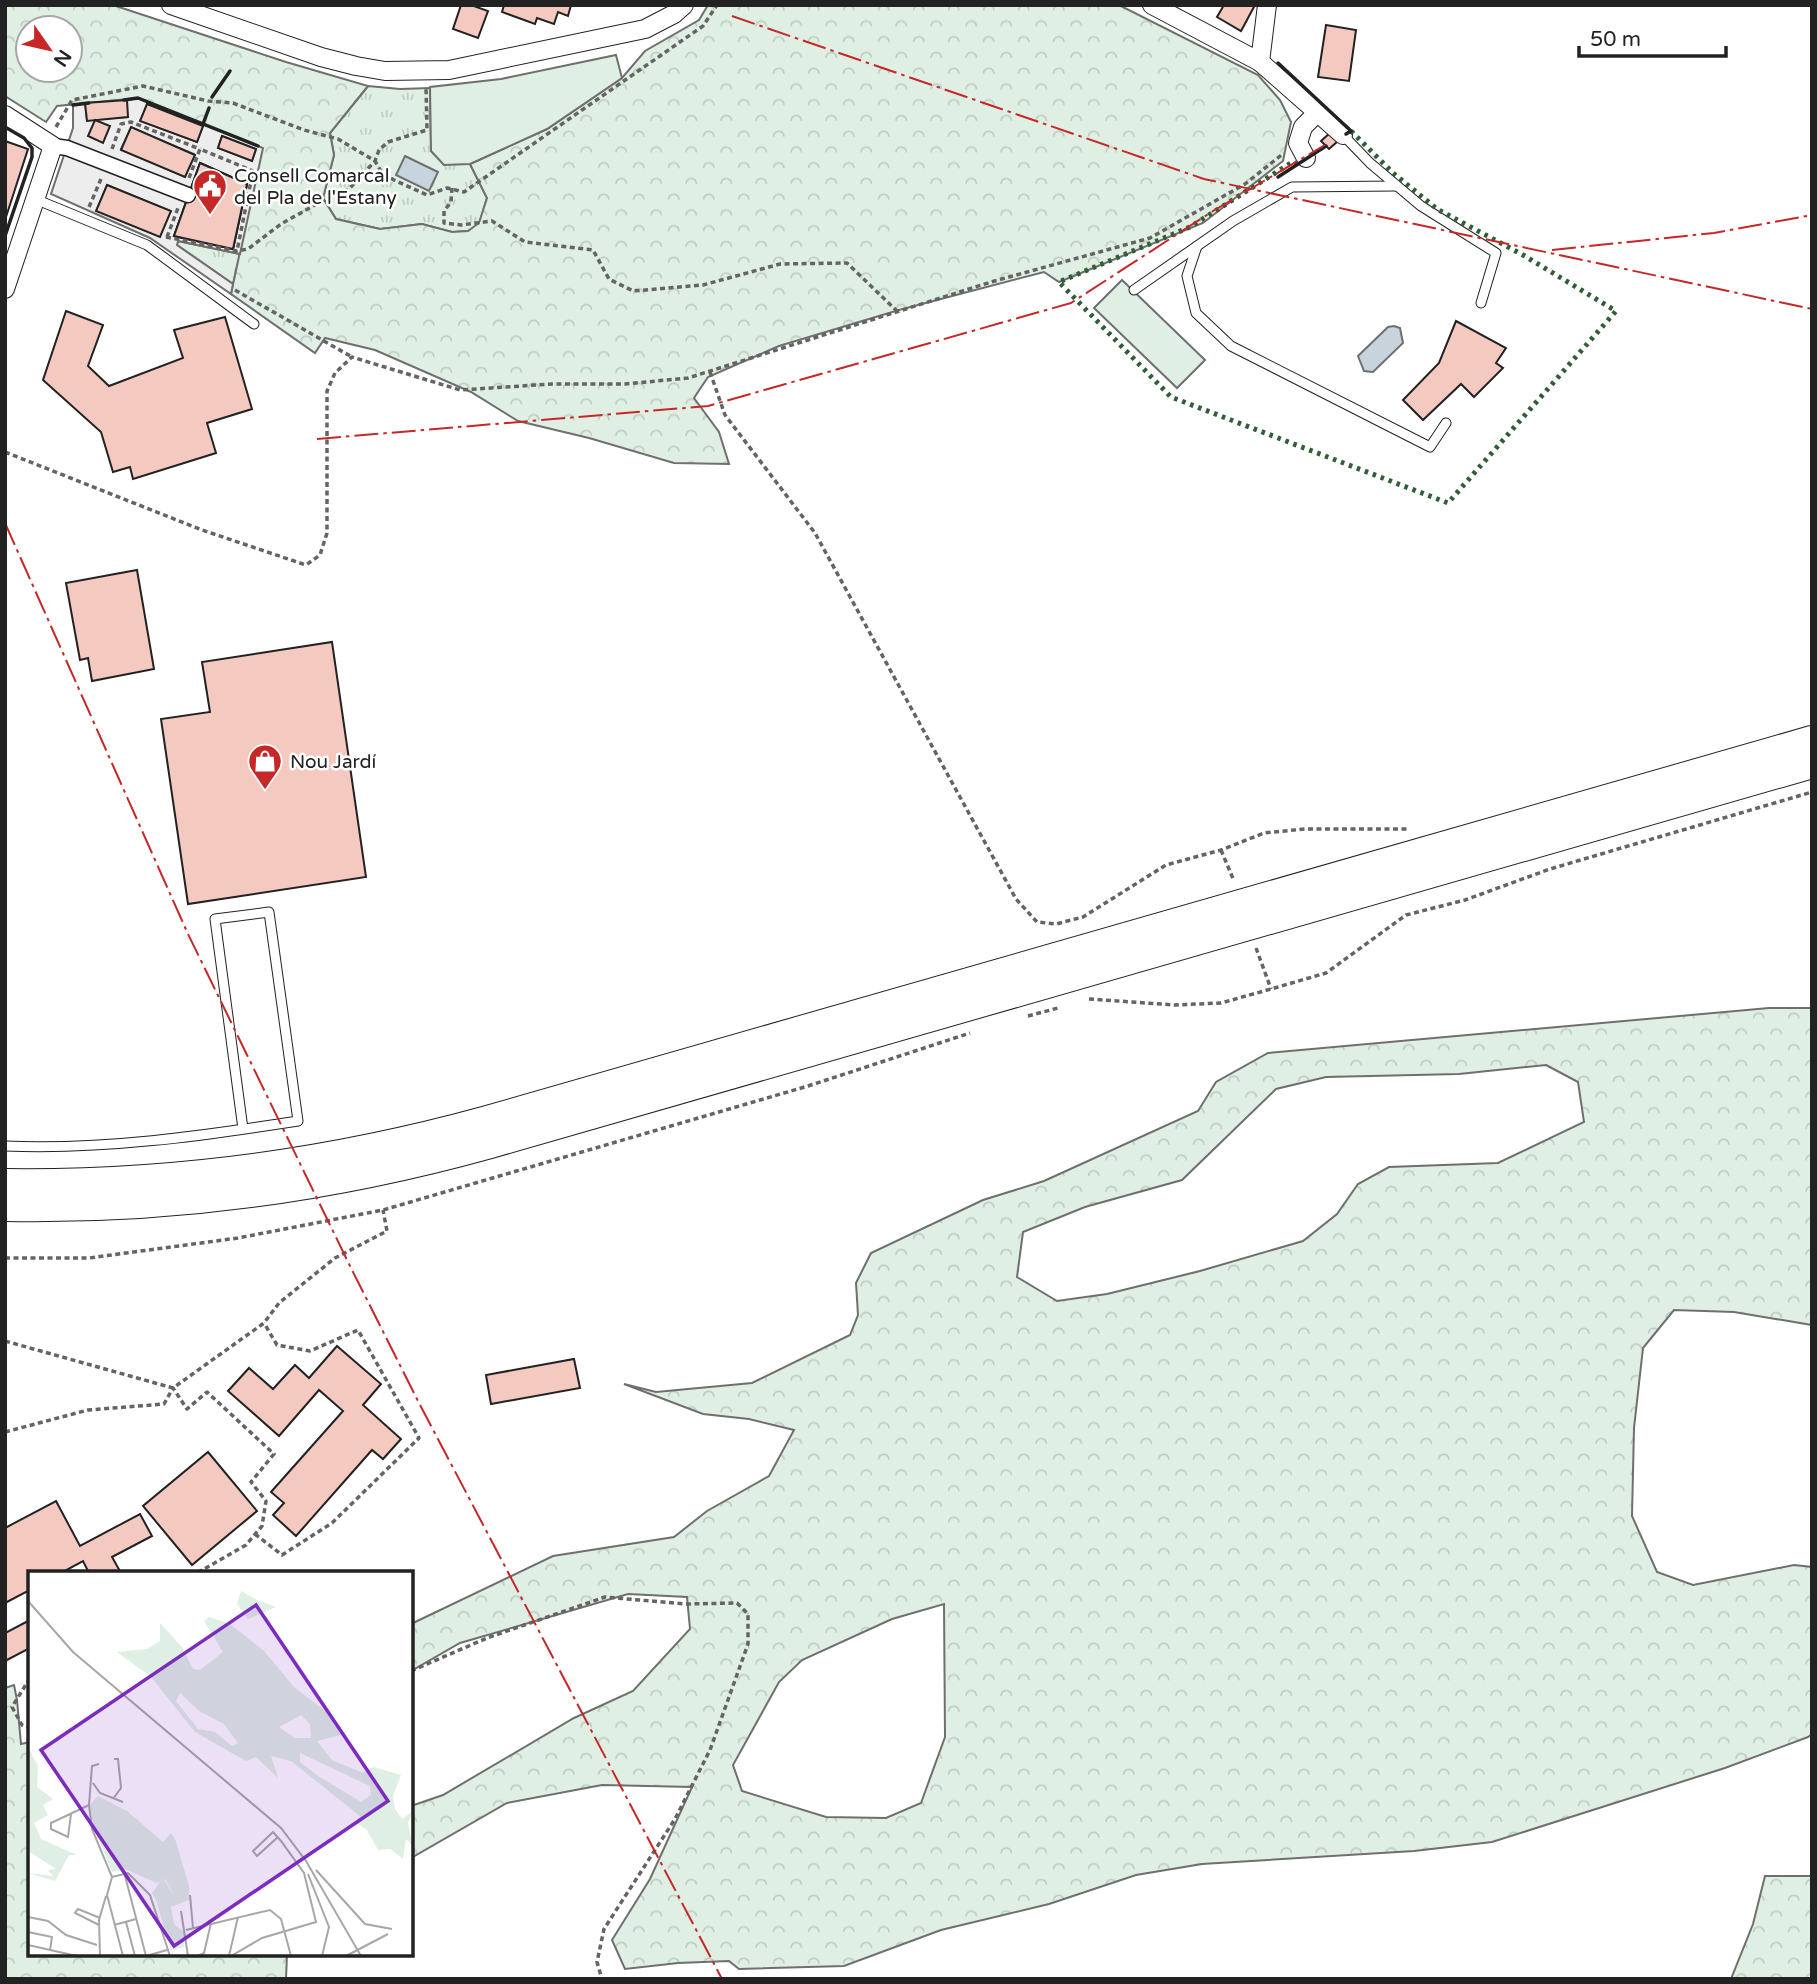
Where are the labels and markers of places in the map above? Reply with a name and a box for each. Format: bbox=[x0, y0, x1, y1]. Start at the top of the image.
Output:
place label: Consell Comarcal del Pla de l'Estany bbox=[234, 165, 397, 209]
public building icon: Consell Comarcal del Pla de l'Estany bbox=[191, 167, 229, 216]
shop icon: Nou Jardí bbox=[246, 742, 284, 791]
place label: Nou Jardí bbox=[290, 751, 377, 773]

